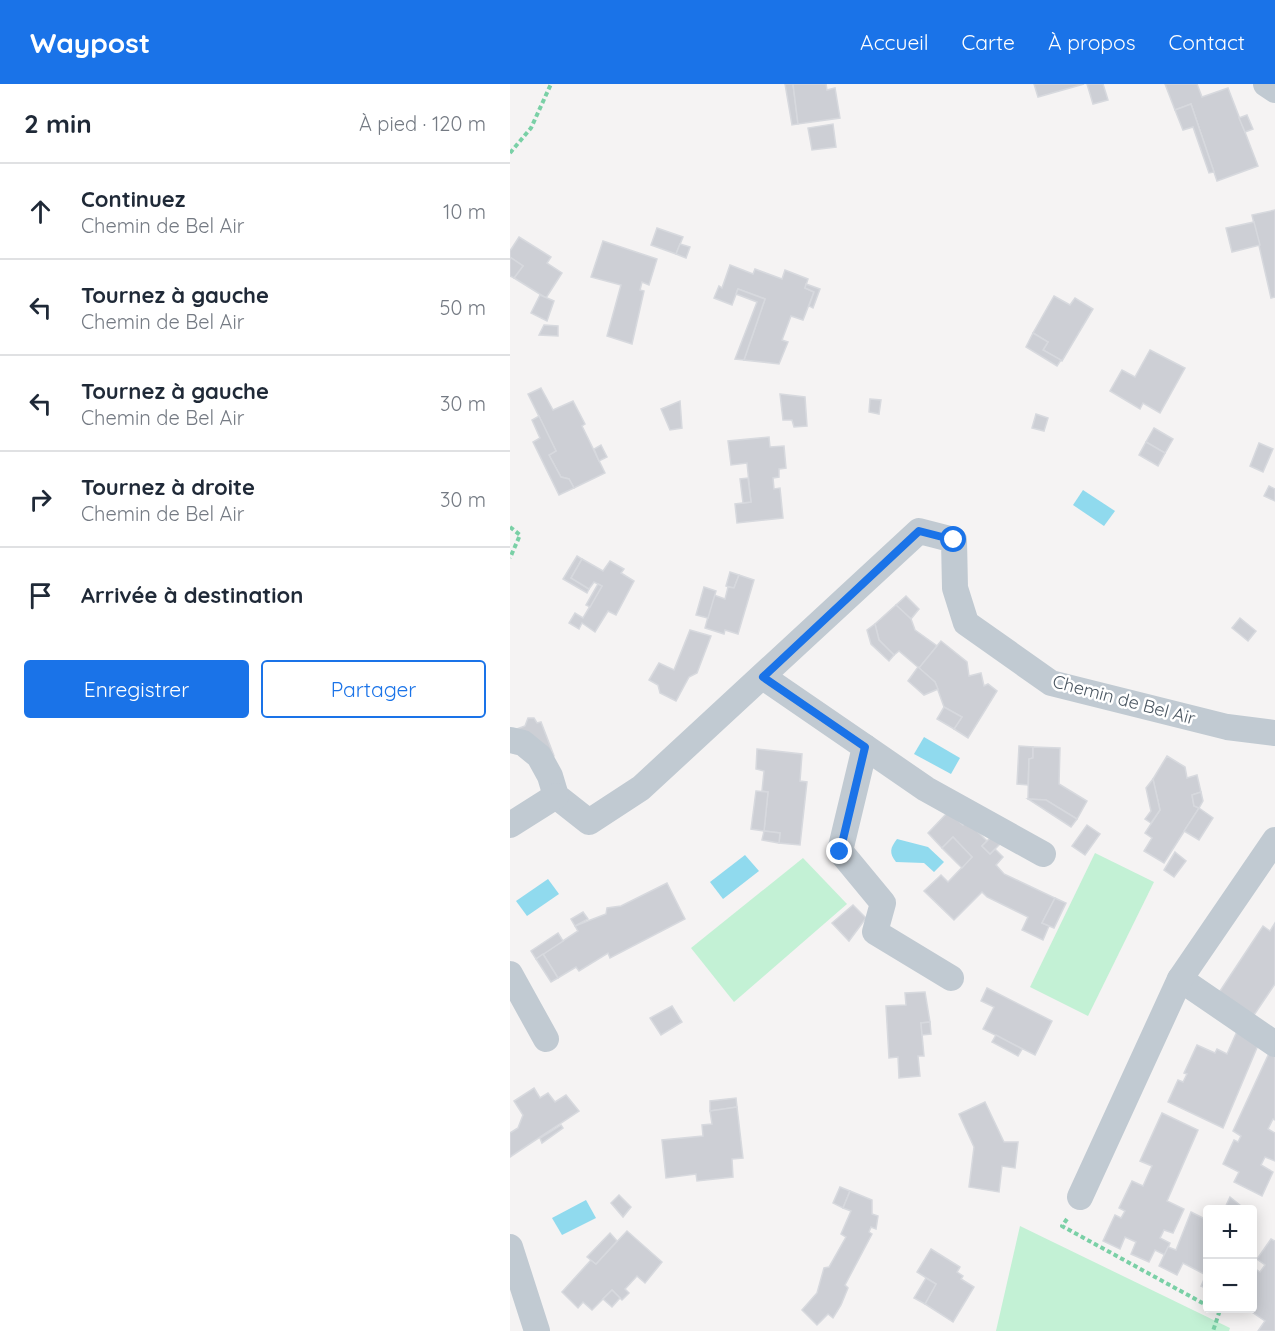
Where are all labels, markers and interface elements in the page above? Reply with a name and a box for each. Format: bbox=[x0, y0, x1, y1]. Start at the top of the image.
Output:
text: Waypost bbox=[30, 25, 150, 60]
text: Accueil bbox=[860, 29, 929, 55]
text: Carte bbox=[962, 29, 1015, 55]
text: À propos bbox=[1048, 29, 1136, 55]
text: Contact bbox=[1169, 29, 1245, 55]
text: 2 min bbox=[24, 107, 92, 140]
text: À pied · 120 m bbox=[359, 111, 486, 136]
text: Continuez bbox=[81, 185, 185, 213]
icon: ahead bbox=[24, 195, 57, 228]
text: 10 m bbox=[443, 199, 486, 224]
text: Chemin de Bel Air bbox=[81, 213, 244, 238]
text: Tournez à gauche bbox=[81, 281, 269, 309]
icon: left bbox=[24, 291, 57, 324]
text: 50 m bbox=[440, 295, 486, 320]
text: Chemin de Bel Air bbox=[81, 309, 244, 334]
text: Tournez à gauche bbox=[81, 377, 269, 405]
icon: left bbox=[24, 387, 57, 420]
text: 30 m bbox=[440, 391, 486, 416]
text: Chemin de Bel Air bbox=[81, 405, 244, 430]
text: Tournez à droite bbox=[81, 473, 255, 501]
icon: right bbox=[24, 483, 57, 516]
text: 30 m bbox=[440, 487, 486, 512]
text: Chemin de Bel Air bbox=[81, 501, 244, 526]
route start bbox=[940, 526, 966, 552]
icon: arrive bbox=[24, 579, 57, 612]
text: Arrivée à destination bbox=[81, 581, 303, 609]
button: Enregistrer bbox=[24, 660, 249, 718]
button: Partager bbox=[261, 660, 486, 718]
street label: Chemin de Bel Air bbox=[1050, 669, 1198, 730]
route end bbox=[826, 838, 852, 864]
map controls bbox=[1203, 1205, 1257, 1313]
button: + bbox=[1203, 1205, 1257, 1259]
button: − bbox=[1203, 1259, 1257, 1313]

